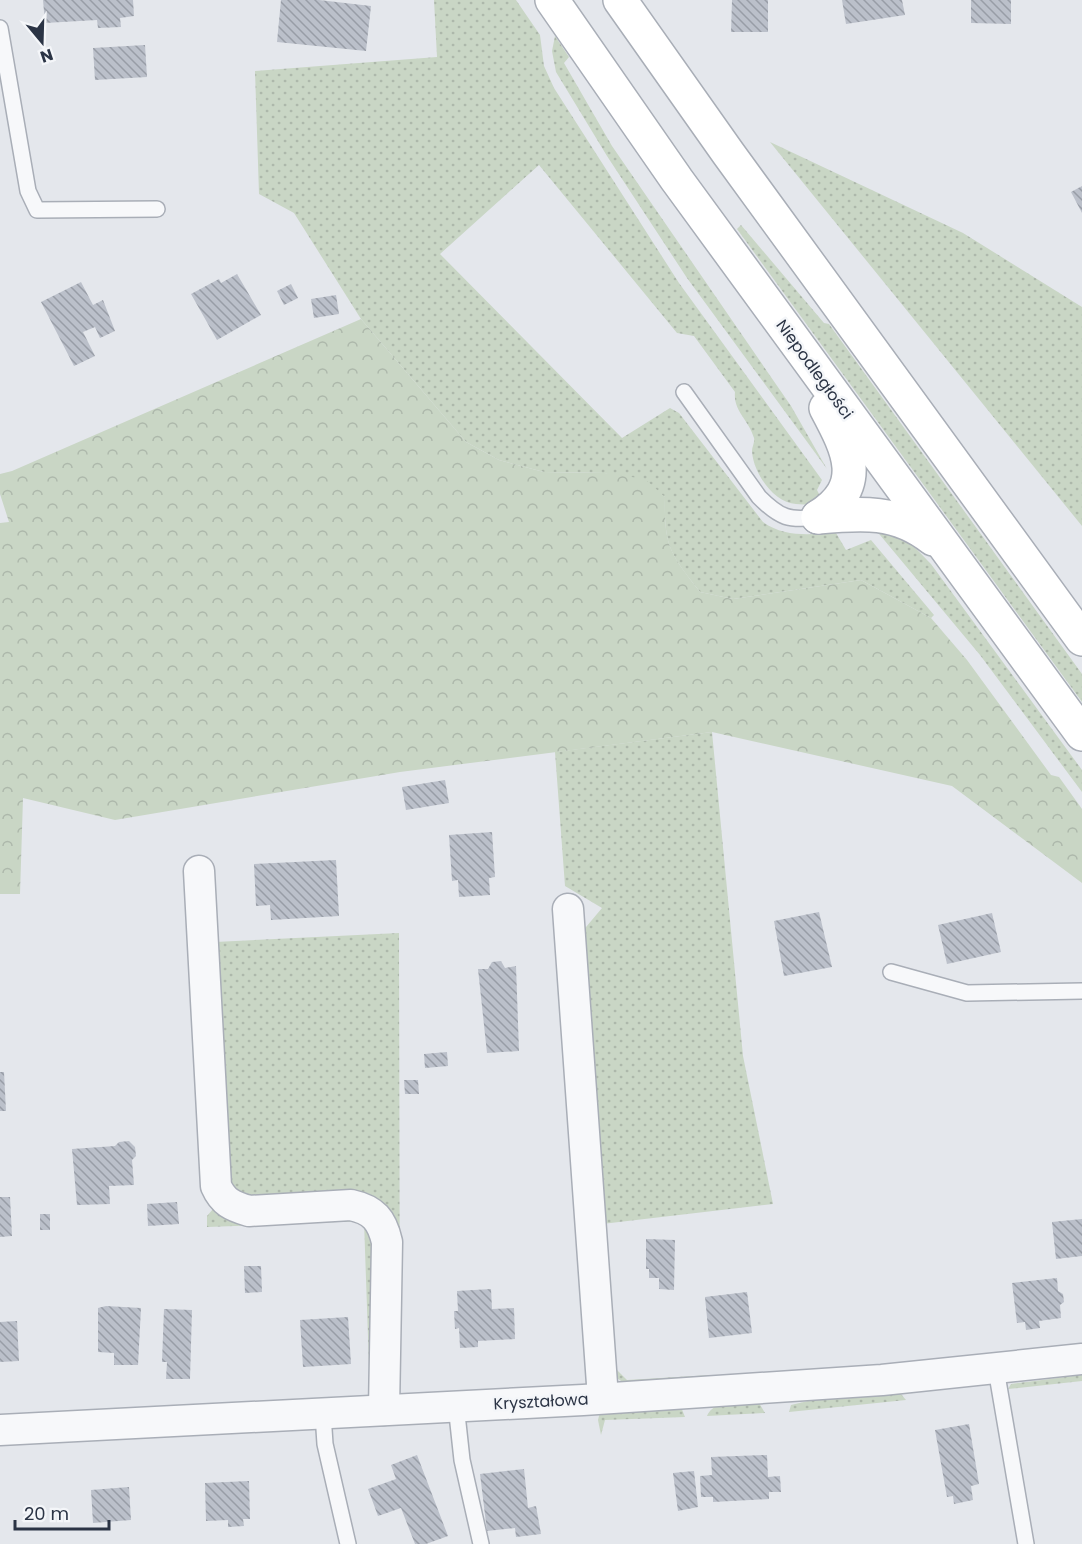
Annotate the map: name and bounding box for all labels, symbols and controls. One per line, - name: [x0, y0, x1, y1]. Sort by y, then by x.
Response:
- north arrow: [12, 12, 72, 72]
- text: N: [37, 43, 56, 69]
- street label: Niepodległości: [771, 315, 859, 424]
- street label: Kryształowa: [493, 1388, 589, 1415]
- scale bar: [15, 1493, 110, 1531]
- text: 20 m: [24, 1501, 69, 1526]

